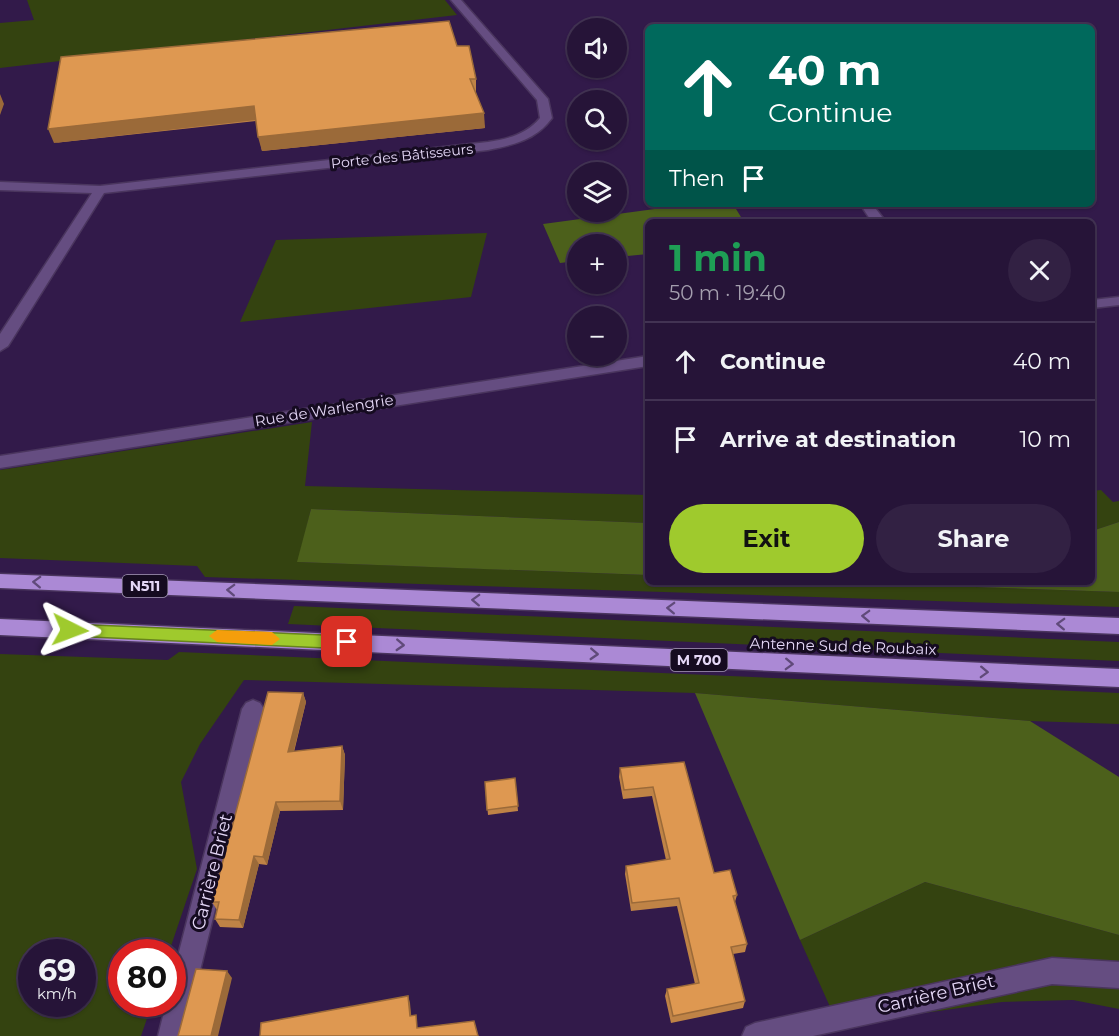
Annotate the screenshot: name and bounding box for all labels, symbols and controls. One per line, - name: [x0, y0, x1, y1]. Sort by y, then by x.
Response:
- map controls: [567, 18, 627, 366]
- button: sound: [567, 18, 627, 78]
- text: 40 m: [768, 44, 881, 96]
- icon: ahead: [669, 48, 747, 126]
- button: search: [567, 90, 627, 150]
- text: Continue: [768, 96, 893, 129]
- street label: Porte des Bâtisseurs: [330, 140, 474, 172]
- button: layers: [567, 162, 627, 222]
- icon: arrive: [737, 162, 770, 195]
- text: Then: [669, 165, 725, 192]
- button: +: [567, 234, 627, 294]
- text: 1 min: [669, 236, 767, 280]
- button: close: [1008, 239, 1071, 302]
- text: 50 m · 19:40: [669, 281, 786, 305]
- button: −: [567, 306, 627, 366]
- icon: ahead: [669, 345, 702, 378]
- text: Continue: [720, 348, 826, 375]
- text: 40 m: [1013, 348, 1071, 375]
- street label: Rue de Warlengrie: [253, 390, 395, 430]
- icon: arrive: [669, 423, 702, 456]
- text: Arrive at destination: [720, 426, 956, 453]
- text: 10 m: [1019, 426, 1071, 453]
- button: Exit: [669, 504, 864, 573]
- button: Share: [876, 504, 1071, 573]
- road number: N511: [122, 575, 168, 597]
- one-way arrow: [32, 576, 41, 588]
- one-way arrow: [227, 583, 236, 596]
- one-way arrow: [472, 593, 481, 606]
- position arrow: [38, 598, 102, 662]
- one-way arrow: [666, 601, 675, 614]
- one-way arrow: [861, 609, 870, 622]
- pin: [321, 616, 372, 667]
- one-way arrow: [1056, 617, 1065, 630]
- icon: arrive: [330, 625, 363, 658]
- street label: Antenne Sud de Roubaix: [749, 633, 937, 659]
- one-way arrow: [395, 638, 404, 651]
- one-way arrow: [590, 648, 599, 661]
- road number: M 700: [670, 649, 728, 671]
- one-way arrow: [785, 657, 794, 670]
- one-way arrow: [979, 666, 988, 678]
- street label: Carrière Briet: [187, 811, 237, 933]
- speed limit sign: 80: [108, 939, 186, 1017]
- text: 69: [38, 952, 76, 989]
- street label: Carrière Briet: [875, 970, 997, 1018]
- text: km/h: [37, 984, 77, 1003]

